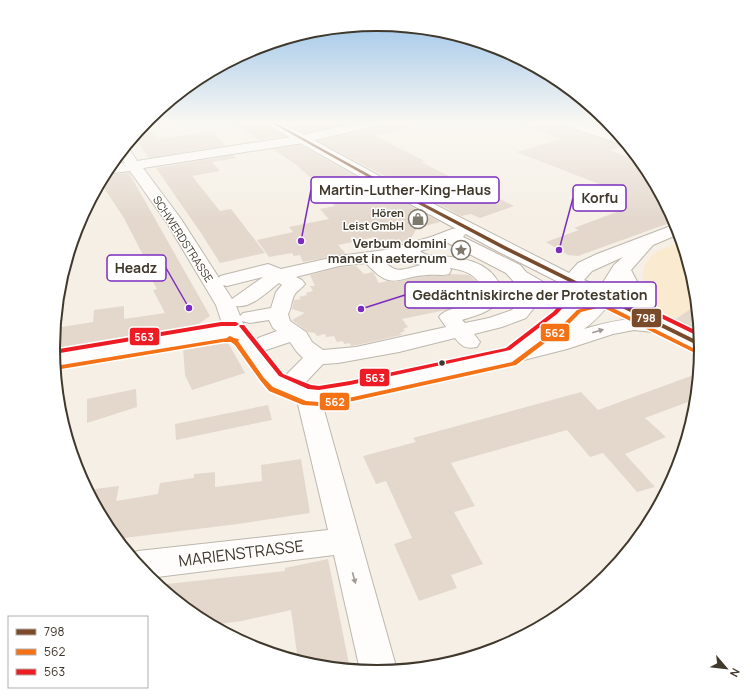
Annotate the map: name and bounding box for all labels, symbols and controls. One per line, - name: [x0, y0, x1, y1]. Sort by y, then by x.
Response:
- callout: Martin-Luther-King-Haus: [311, 177, 499, 203]
- text: Martin-Luther-King-Haus: [319, 180, 491, 199]
- callout: Korfu: [573, 185, 626, 211]
- text: Korfu: [582, 188, 618, 207]
- street label: SCHWERDSTRASSE: [150, 193, 217, 285]
- place label: Hören Leist GmbH: [343, 205, 404, 233]
- shop icon: Hören Leist GmbH: [407, 208, 429, 230]
- place label: Verbum domini manet in aeternum: [328, 234, 447, 267]
- place icon: Verbum domini manet in aeternum: [450, 239, 472, 261]
- callout: Headz: [107, 255, 166, 281]
- text: Headz: [115, 258, 157, 277]
- callout: Gedächtniskirche der Protestation: [405, 282, 656, 308]
- text: Gedächtniskirche der Protestation: [412, 285, 648, 304]
- line badge: 798: [631, 308, 662, 328]
- text: 798: [636, 310, 656, 325]
- line badge: 562: [540, 323, 570, 342]
- text: 562: [545, 325, 565, 340]
- line badge: 563: [129, 327, 160, 346]
- one-way arrow: [593, 328, 605, 334]
- text: 563: [134, 329, 154, 344]
- unlabelled marker: [437, 358, 447, 368]
- line badge: 563: [359, 368, 390, 387]
- text: 563: [365, 370, 385, 385]
- line badge: 562: [319, 392, 350, 411]
- text: 562: [325, 394, 345, 409]
- street label: MARIENSTRASSE: [177, 534, 305, 572]
- one-way arrow: [352, 572, 358, 585]
- legend: [8, 616, 148, 688]
- text: 798: [44, 623, 64, 640]
- text: 562: [44, 643, 65, 660]
- north arrow: [706, 648, 746, 688]
- text: 563: [44, 663, 65, 680]
- text: N: [727, 666, 744, 680]

